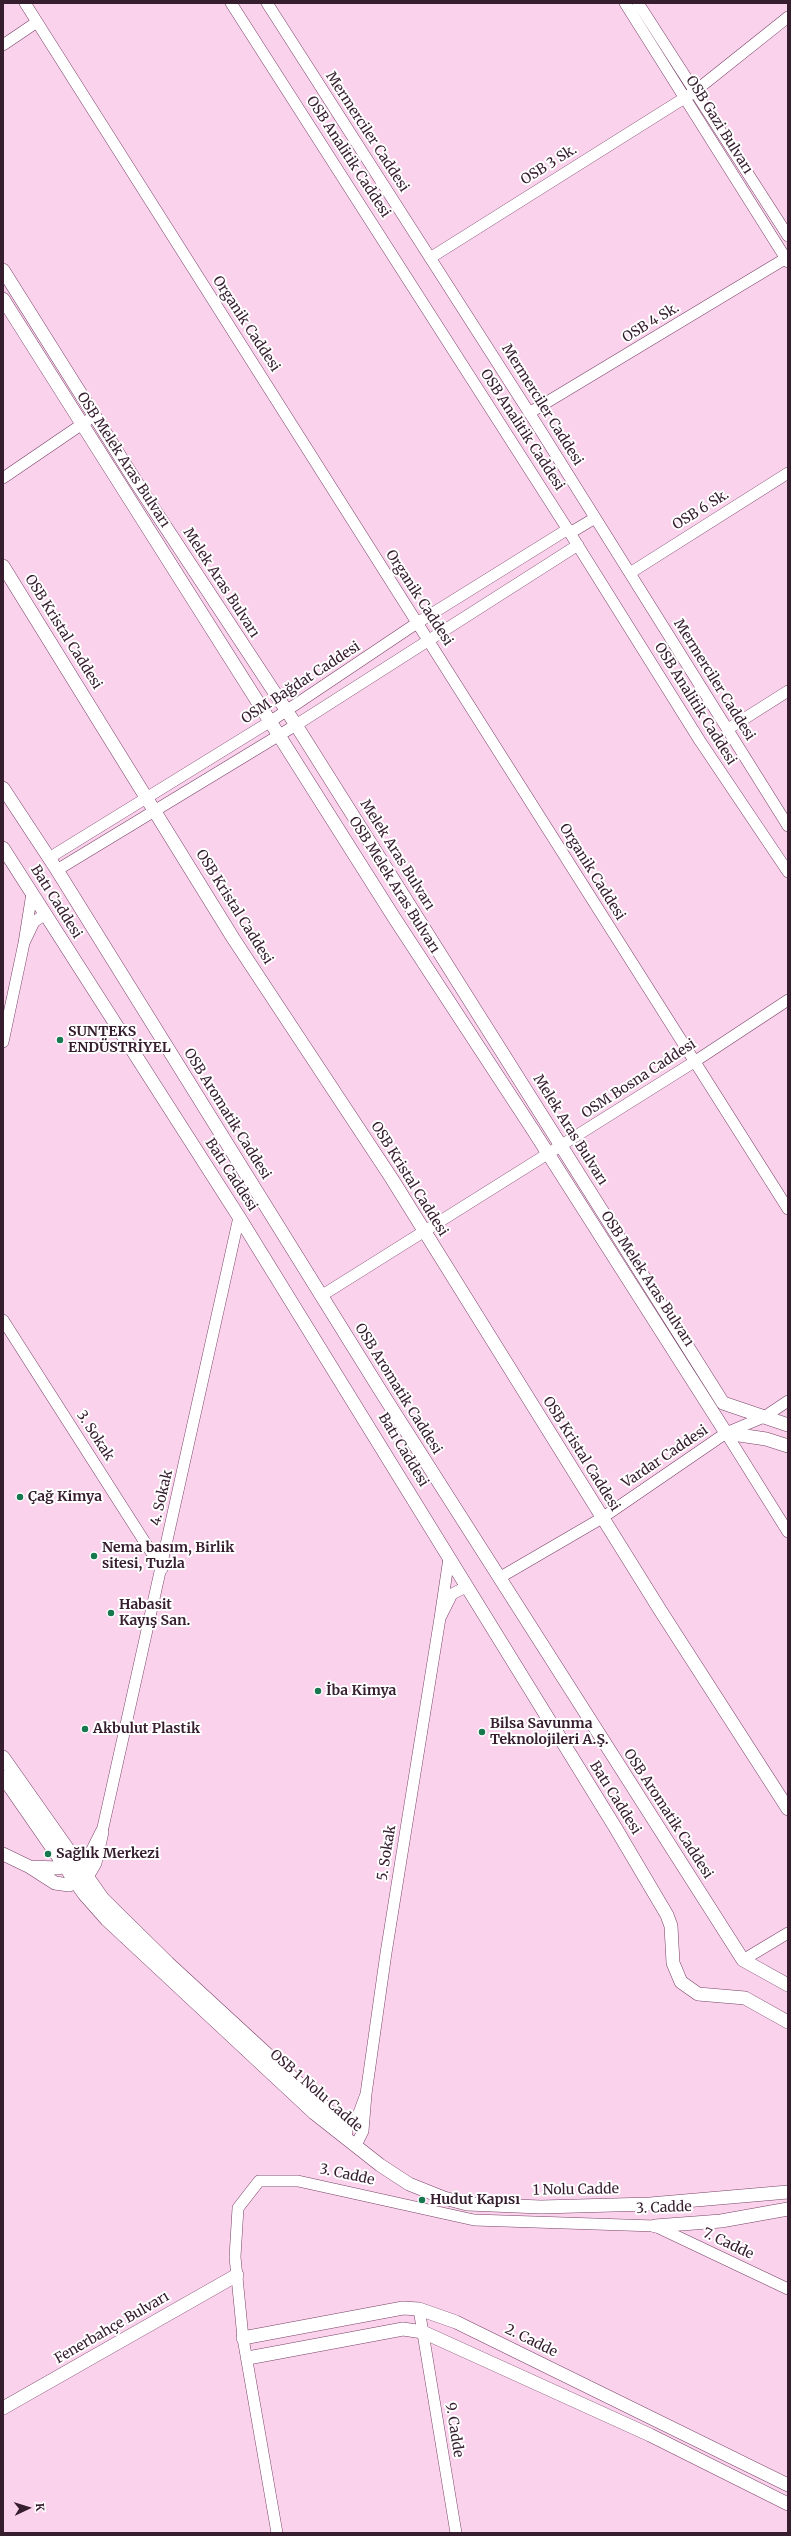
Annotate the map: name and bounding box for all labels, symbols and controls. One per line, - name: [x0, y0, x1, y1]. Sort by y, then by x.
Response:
- street label: Mermerciler Caddesi: [322, 69, 412, 195]
- street label: OSB Gazi Bulvarı: [682, 73, 756, 177]
- street label: OSB Analitik Caddesi: [303, 93, 393, 221]
- street label: OSB 3 Sk.: [518, 141, 580, 189]
- street label: Organik Caddesi: [209, 273, 283, 375]
- street label: OSB 4 Sk.: [620, 299, 682, 347]
- street label: Mermerciler Caddesi: [498, 341, 586, 469]
- street label: OSB Analitik Caddesi: [477, 366, 567, 494]
- street label: OSB Melek Aras Bulvarı: [73, 389, 173, 531]
- street label: OSB 6 Sk.: [670, 486, 732, 534]
- street label: Melek Aras Bulvarı: [179, 525, 263, 641]
- street label: Organik Caddesi: [382, 547, 456, 649]
- street label: OSB Kristal Caddesi: [21, 572, 105, 692]
- street label: Mermerciler Caddesi: [670, 616, 758, 744]
- street label: OSM Bağdat Caddesi: [238, 638, 364, 728]
- street label: OSB Analitik Caddesi: [650, 640, 740, 768]
- street label: Melek Aras Bulvarı: [356, 797, 438, 913]
- street label: OSB Melek Aras Bulvarı: [345, 814, 443, 956]
- street label: Organik Caddesi: [556, 821, 628, 923]
- street label: OSB Kristal Caddesi: [192, 847, 276, 967]
- street label: Batı Caddesi: [27, 862, 85, 942]
- place label: SUNTEKS ENDÜSTRİYEL: [68, 1024, 171, 1056]
- marker: SUNTEKS ENDÜSTRİYEL: [55, 1035, 65, 1045]
- street label: OSM Bosna Caddesi: [579, 1036, 699, 1122]
- street label: OSB Aromatik Caddesi: [180, 1046, 274, 1182]
- street label: Melek Aras Bulvarı: [529, 1072, 611, 1188]
- street label: OSB Kristal Caddesi: [367, 1119, 451, 1239]
- street label: Batı Caddesi: [201, 1136, 261, 1214]
- street label: OSB Melek Aras Bulvarı: [597, 1208, 697, 1350]
- street label: OSB Aromatik Caddesi: [351, 1321, 445, 1457]
- street label: OSB Kristal Caddesi: [539, 1394, 623, 1514]
- street label: 3. Sokak: [73, 1408, 117, 1464]
- street label: Batı Caddesi: [374, 1410, 432, 1490]
- street label: Vardar Caddesi: [619, 1422, 711, 1492]
- street label: 4. Sokak: [147, 1468, 177, 1528]
- place label: Çağ Kimya: [28, 1489, 102, 1505]
- marker: Çağ Kimya: [15, 1492, 25, 1502]
- place label: Nema basım, Birlik sitesi, Tuzla: [102, 1540, 234, 1572]
- marker: Nema basım, Birlik sitesi, Tuzla: [89, 1551, 99, 1561]
- place label: Habasit Kayış San.: [119, 1597, 190, 1630]
- marker: Habasit Kayış San.: [106, 1608, 116, 1618]
- place label: İba Kimya: [326, 1683, 396, 1699]
- marker: İba Kimya: [313, 1686, 323, 1696]
- place label: Bilsa Savunma Teknolojileri A.Ş.: [490, 1716, 609, 1748]
- place label: Akbulut Plastik: [93, 1721, 200, 1737]
- marker: Akbulut Plastik: [80, 1724, 90, 1734]
- marker: Bilsa Savunma Teknolojileri A.Ş.: [477, 1727, 487, 1737]
- street label: OSB Aromatik Caddesi: [620, 1746, 716, 1882]
- street label: Batı Caddesi: [586, 1758, 644, 1838]
- street label: 5. Sokak: [374, 1824, 400, 1882]
- place label: Sağlık Merkezi: [56, 1846, 160, 1862]
- marker: Sağlık Merkezi: [43, 1849, 53, 1859]
- street label: OSB 1 Nolu Cadde: [266, 2046, 366, 2136]
- street label: 3. Cadde: [318, 2161, 376, 2189]
- street label: 1 Nolu Cadde: [533, 2181, 619, 2199]
- place label: Hudut Kapısı: [430, 2192, 520, 2208]
- marker: Hudut Kapısı: [417, 2195, 427, 2205]
- street label: 3. Cadde: [636, 2199, 692, 2217]
- street label: 7. Cadde: [700, 2225, 756, 2263]
- street label: Fenerbahçe Bulvarı: [52, 2288, 172, 2368]
- street label: 2. Cadde: [502, 2321, 560, 2361]
- street label: 9. Cadde: [441, 2401, 467, 2459]
- north arrow: [8, 2488, 48, 2528]
- text: K: [33, 2503, 47, 2512]

